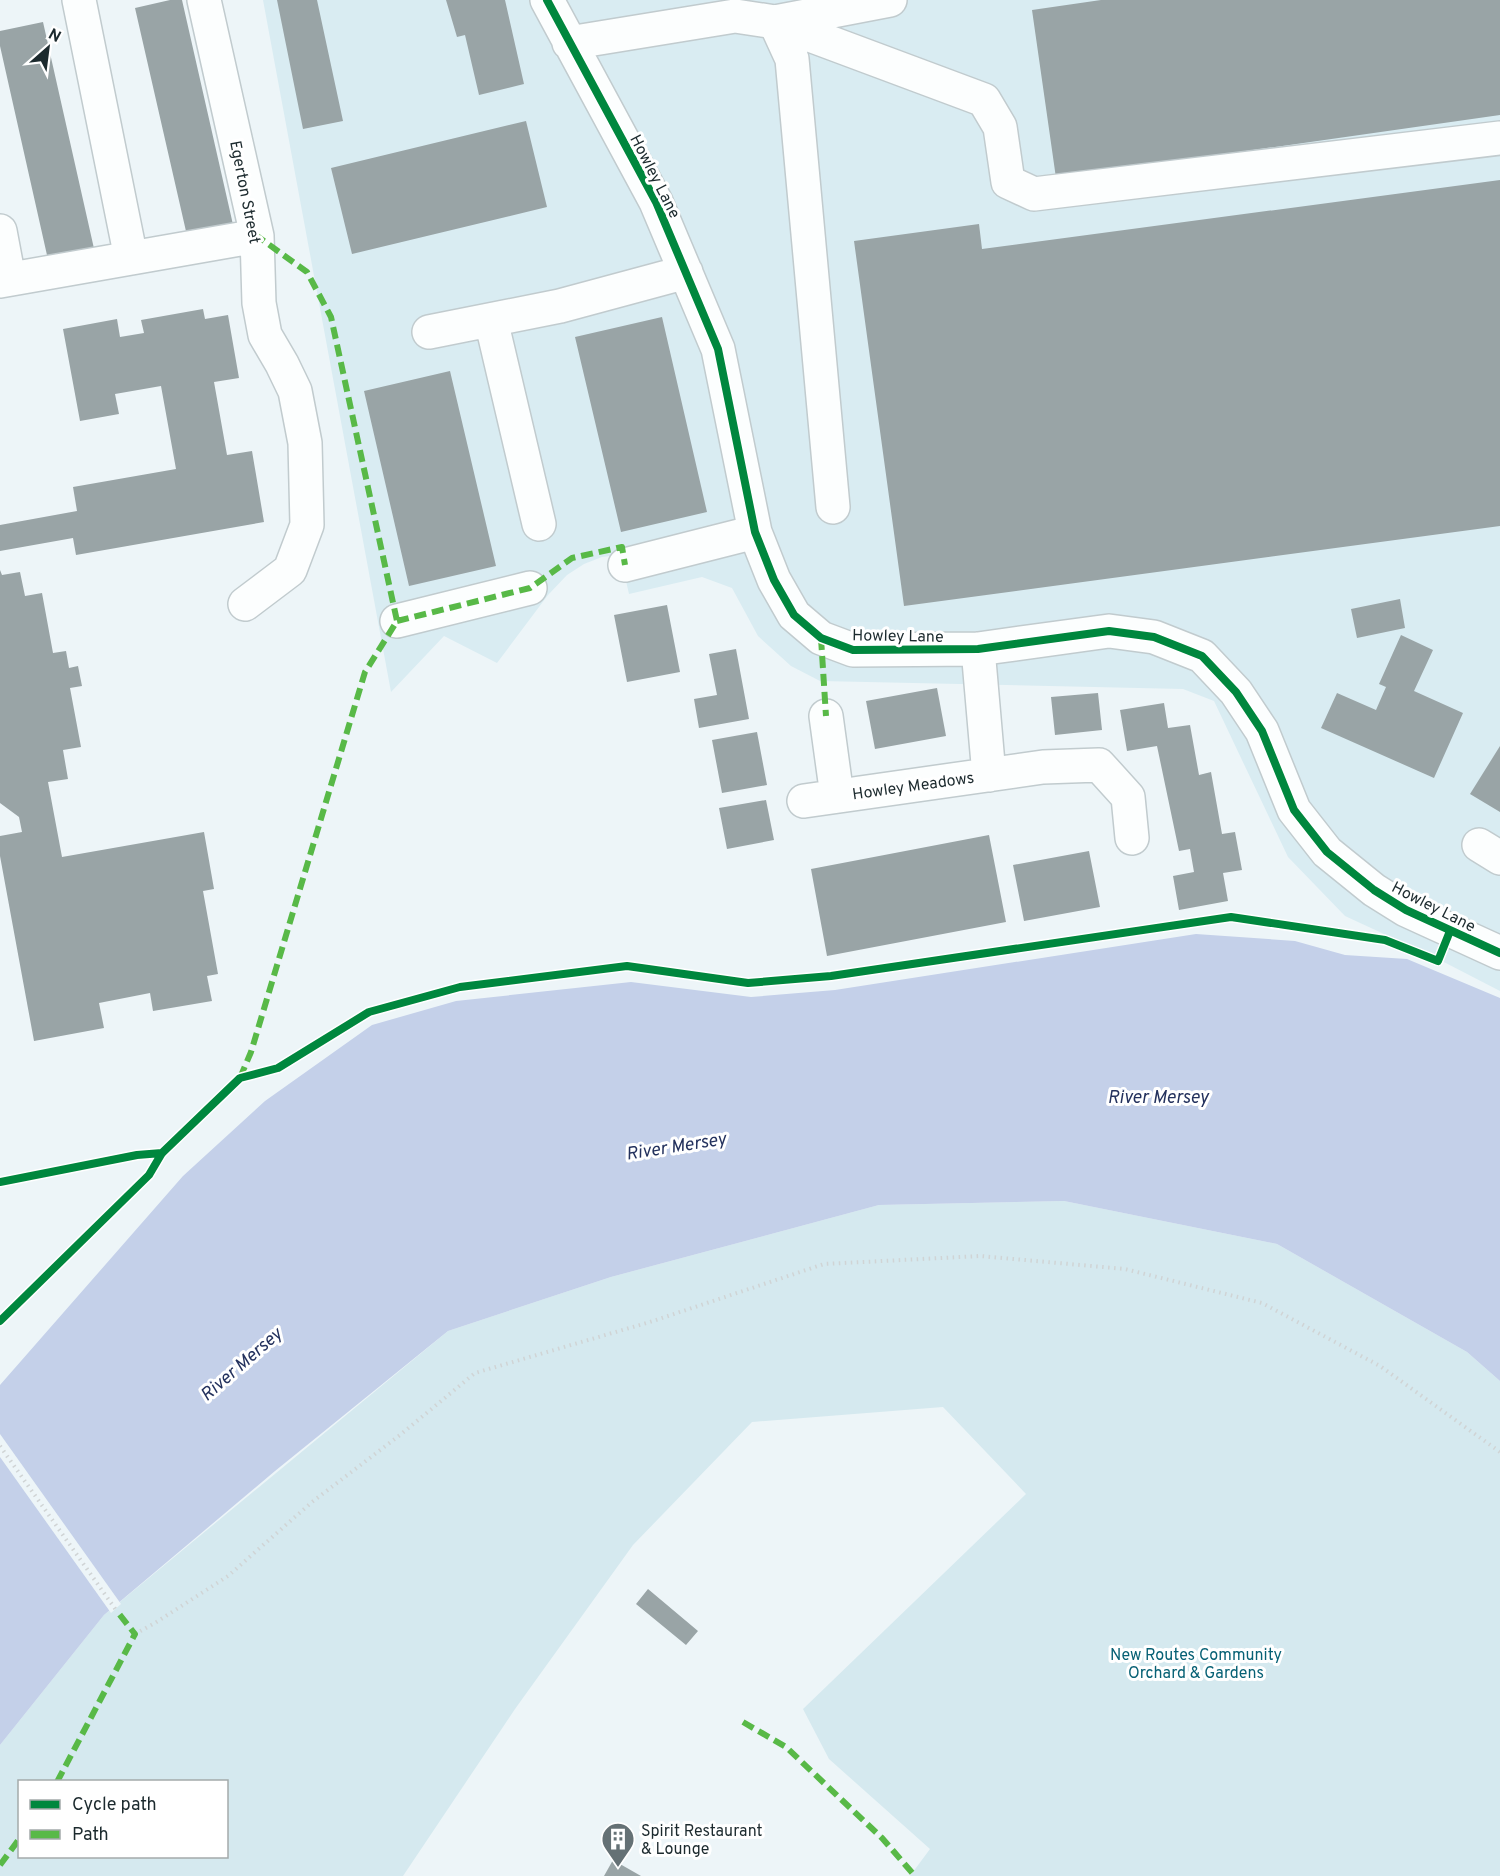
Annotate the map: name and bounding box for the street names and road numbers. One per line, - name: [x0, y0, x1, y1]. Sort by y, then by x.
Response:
- street label: Howley Lane: [625, 132, 684, 222]
- street label: Egerton Street: [224, 139, 264, 246]
- street label: Howley Lane: [852, 626, 944, 648]
- street label: Howley Meadows: [851, 769, 976, 805]
- street label: Howley Lane: [1388, 878, 1478, 937]

